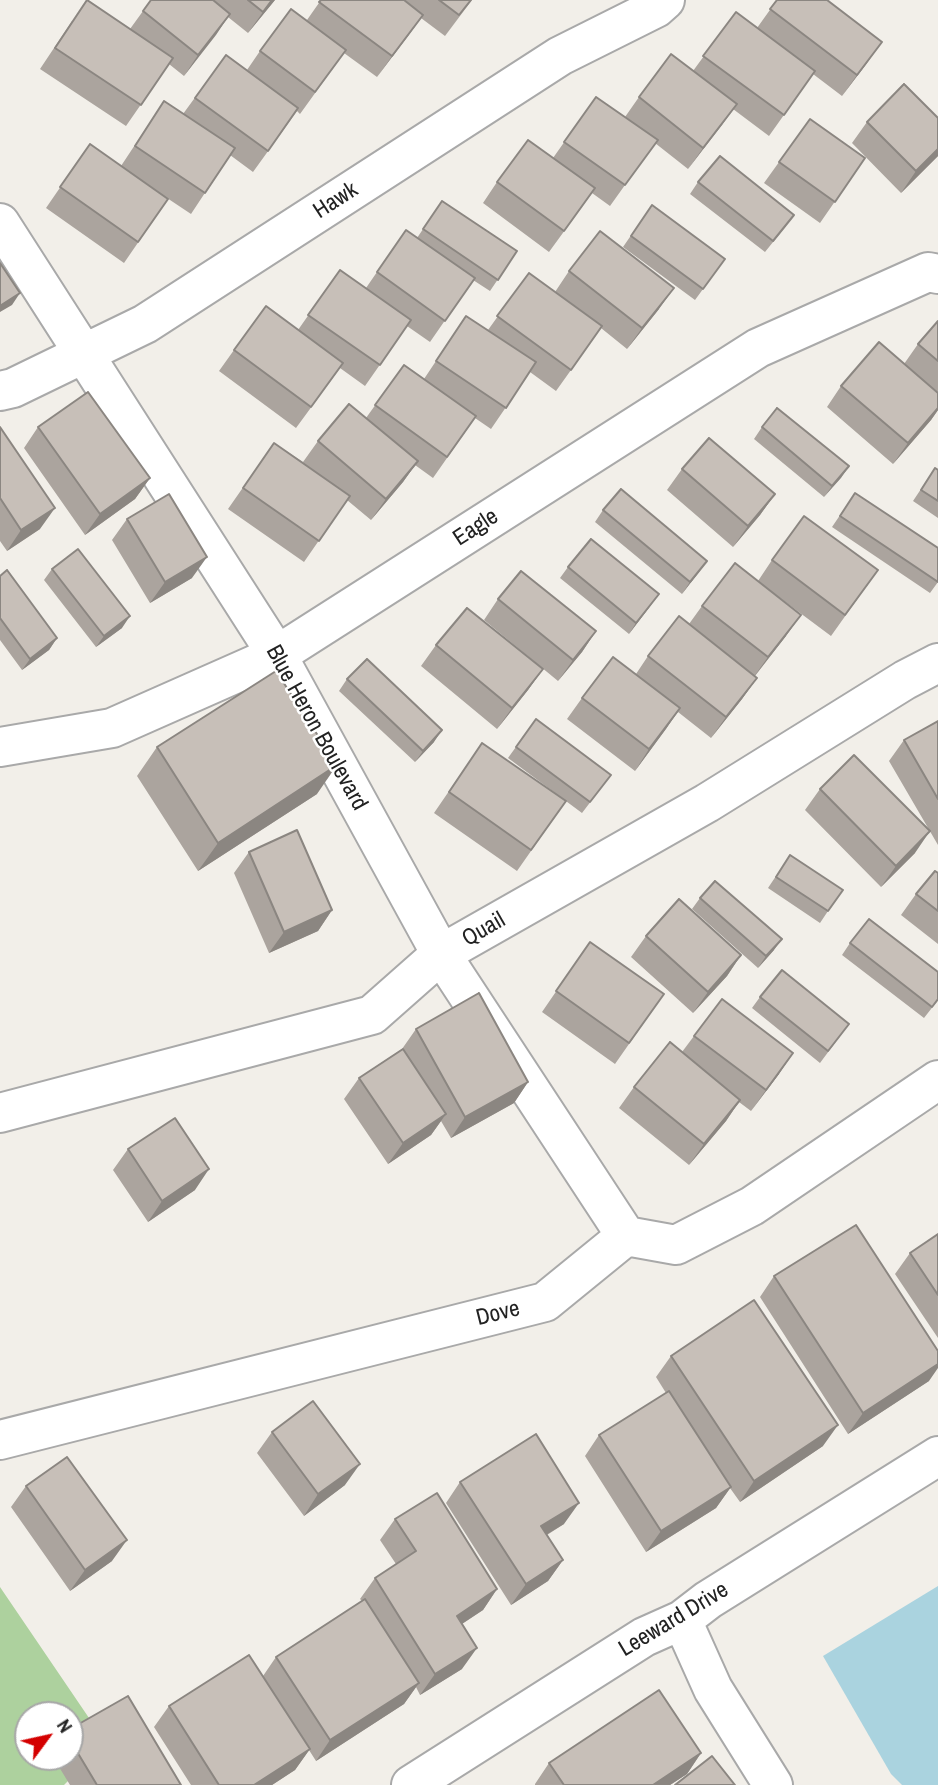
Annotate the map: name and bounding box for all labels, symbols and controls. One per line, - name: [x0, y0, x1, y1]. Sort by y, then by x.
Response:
- street label: Hawk: [309, 177, 363, 225]
- street label: Eagle: [448, 503, 504, 553]
- street label: Blue Heron Boulevard: [259, 641, 373, 815]
- street label: Quail: [458, 907, 510, 953]
- street label: Dove: [473, 1295, 523, 1333]
- street label: Leeward Drive: [614, 1577, 734, 1663]
- north arrow: [14, 1701, 84, 1771]
- text: N: [51, 1714, 79, 1737]

